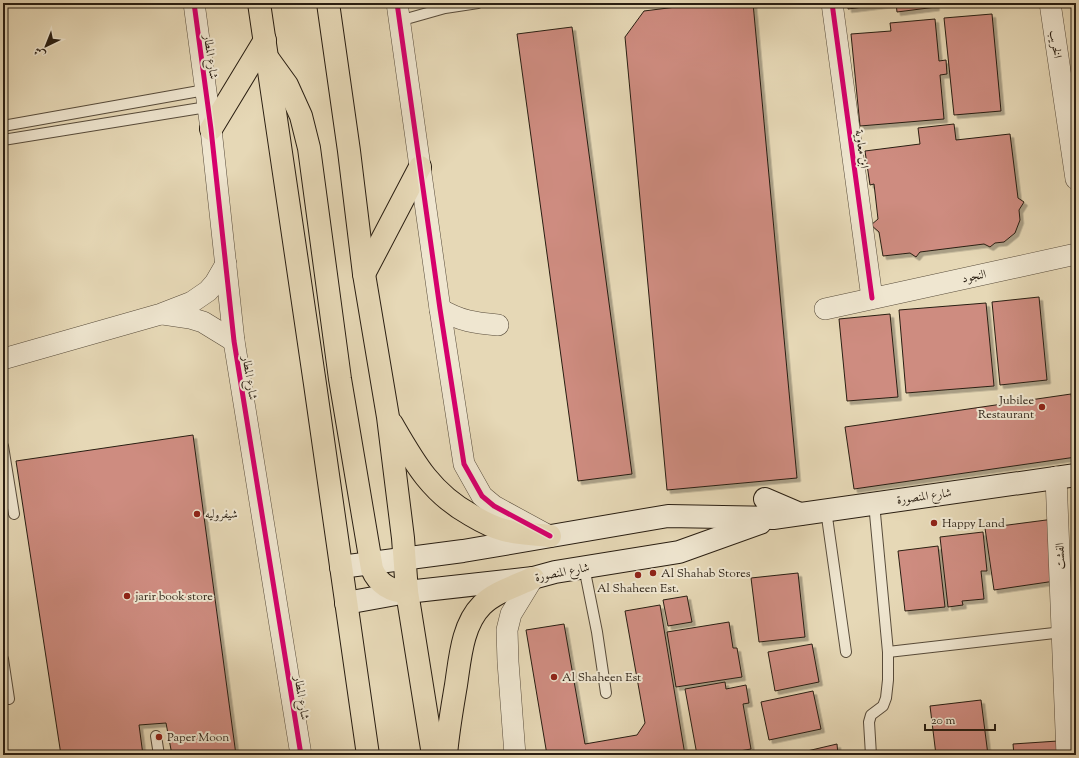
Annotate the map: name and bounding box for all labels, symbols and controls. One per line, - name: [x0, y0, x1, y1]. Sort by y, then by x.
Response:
- north arrow: [26, 26, 66, 66]
- street label: الخريب: [1044, 29, 1066, 60]
- street label: شارع المطار: [197, 33, 222, 81]
- text: ش: [30, 43, 49, 62]
- street label: ابن معاوية: [849, 129, 873, 170]
- street label: النجود: [960, 266, 988, 288]
- street label: شارع المطار: [236, 354, 261, 402]
- place label: Jubilee Restaurant: [978, 392, 1034, 424]
- marker: Jubilee Restaurant: [1037, 402, 1047, 412]
- street label: شارع المنصورة: [896, 484, 953, 511]
- place label: شيفروليه: [205, 506, 238, 524]
- marker: شيفروليه: [192, 509, 202, 519]
- place label: Happy Land: [942, 515, 1005, 533]
- marker: Happy Land: [929, 518, 939, 528]
- street label: الفشت: [1052, 542, 1070, 570]
- street label: شارع المنصورة: [533, 559, 591, 588]
- place label: Al Shahab Stores: [661, 565, 751, 583]
- marker: Al Shahab Stores: [648, 568, 658, 578]
- marker: Al Shaheen Est.: [633, 570, 643, 580]
- place label: Al Shaheen Est.: [597, 580, 679, 598]
- place label: jarir book store: [135, 588, 213, 606]
- marker: jarir book store: [122, 591, 132, 601]
- place label: Al Shaheen Est: [562, 669, 641, 687]
- marker: Al Shaheen Est: [549, 672, 559, 682]
- street label: شارع المطار: [288, 674, 313, 722]
- scale bar: [925, 706, 995, 732]
- text: 20 m: [931, 712, 956, 730]
- place label: Paper Moon: [167, 729, 229, 747]
- marker: Paper Moon: [154, 732, 164, 742]

